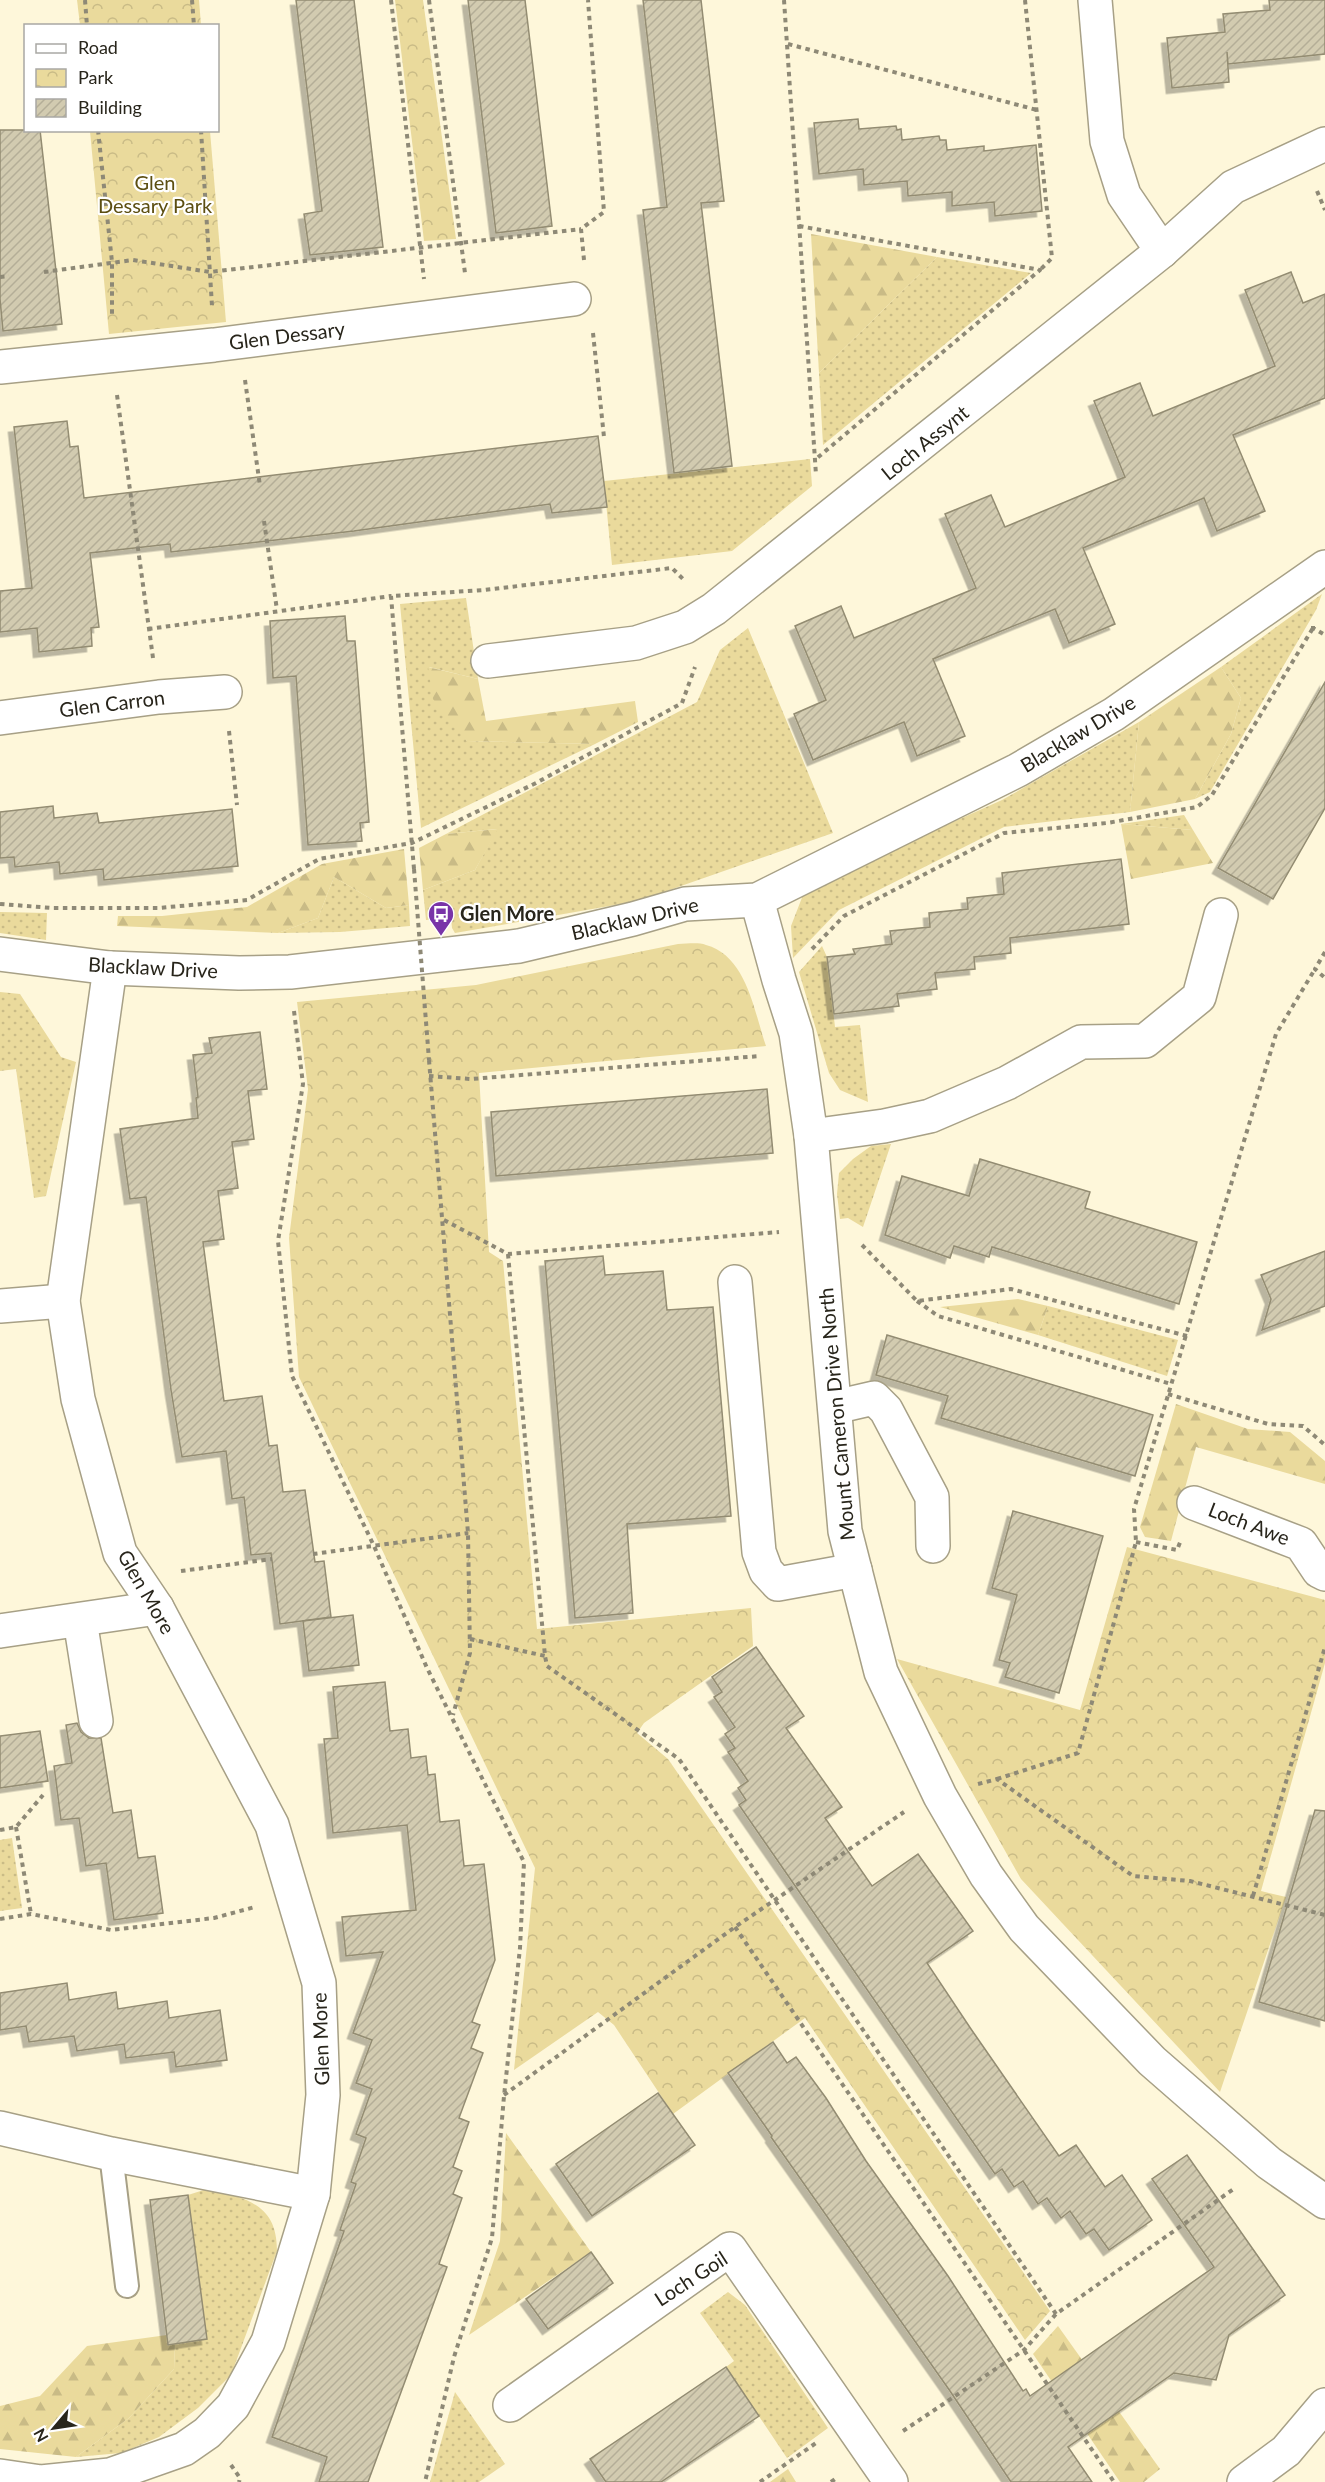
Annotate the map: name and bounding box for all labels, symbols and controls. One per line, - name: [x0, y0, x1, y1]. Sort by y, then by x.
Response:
- legend: [24, 24, 219, 132]
- text: Road: [78, 36, 118, 58]
- text: Park: [78, 66, 114, 88]
- text: Building: [78, 96, 142, 118]
- park label: Glen Dessary Park: [98, 170, 213, 217]
- street label: Glen Dessary: [228, 316, 347, 354]
- street label: Loch Assynt: [876, 400, 973, 485]
- street label: Glen Carron: [58, 685, 166, 721]
- street label: Blacklaw Drive: [1016, 689, 1139, 777]
- street label: Blacklaw Drive: [569, 892, 701, 944]
- bus stop icon: Glen More: [426, 899, 456, 937]
- place label: Glen More: [460, 901, 555, 925]
- street label: Blacklaw Drive: [88, 952, 218, 982]
- street label: Mount Cameron Drive North: [813, 1287, 859, 1541]
- street label: Loch Awe: [1205, 1497, 1293, 1550]
- street label: Glen More: [113, 1545, 181, 1638]
- street label: Glen More: [306, 1992, 334, 2086]
- street label: Loch Goil: [650, 2246, 731, 2311]
- north arrow: [24, 2398, 84, 2458]
- text: N: [29, 2426, 52, 2446]

